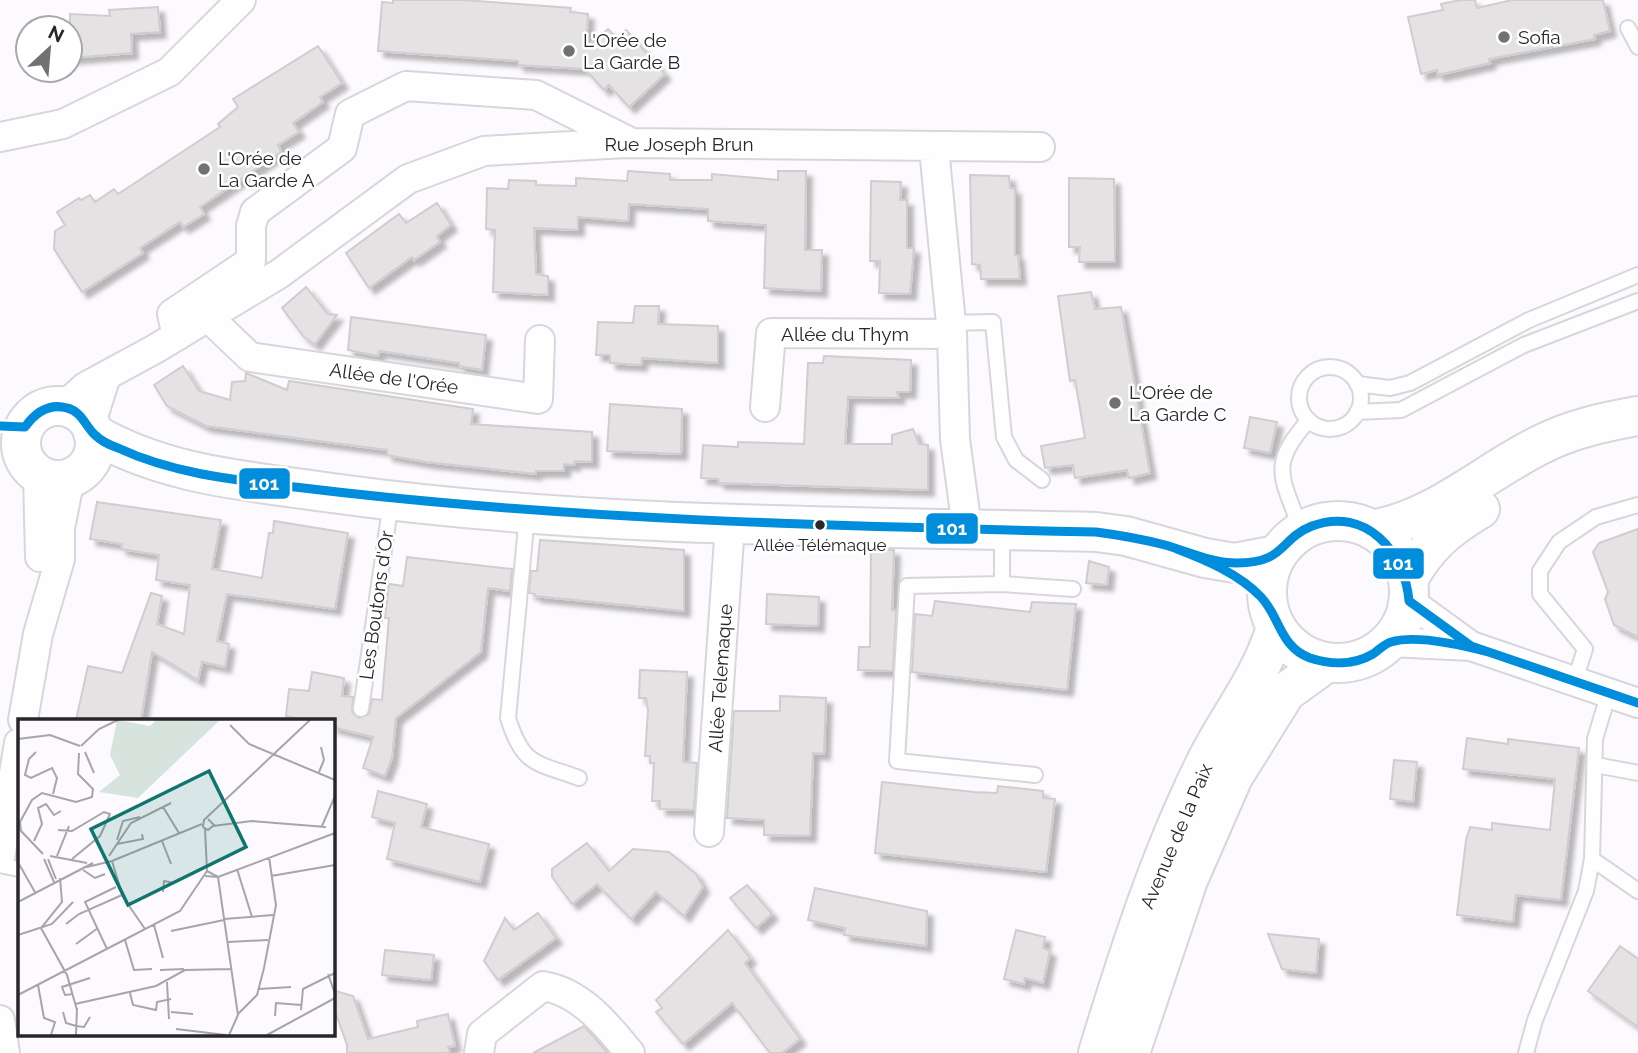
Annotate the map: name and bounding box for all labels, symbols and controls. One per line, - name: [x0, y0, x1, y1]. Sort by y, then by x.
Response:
- north arrow: [14, 14, 84, 84]
- text: N: [45, 21, 68, 47]
- place label: Sofia: [1518, 26, 1561, 48]
- place label: L'Orée de La Garde B: [583, 29, 680, 73]
- marker: Sofia: [1496, 29, 1512, 45]
- marker: L'Orée de La Garde B: [561, 43, 577, 59]
- street label: Rue Joseph Brun: [605, 133, 753, 155]
- place label: L'Orée de La Garde A: [218, 147, 315, 191]
- marker: L'Orée de La Garde A: [196, 161, 212, 177]
- street label: Allée du Thym: [781, 323, 909, 345]
- street label: Allée de l'Orée: [328, 358, 460, 398]
- place label: L'Orée de La Garde C: [1129, 381, 1227, 425]
- marker: L'Orée de La Garde C: [1107, 395, 1123, 411]
- line badge: 101: [238, 467, 291, 500]
- text: 101: [249, 472, 279, 494]
- line badge: 101: [925, 512, 979, 545]
- text: 101: [937, 517, 967, 539]
- marker: Allée Télémaque: [813, 518, 827, 532]
- street label: Les Boutons d'Or: [355, 529, 397, 681]
- place label: Allée Télémaque: [753, 535, 887, 555]
- line badge: 101: [1372, 547, 1425, 580]
- text: 101: [1383, 552, 1413, 574]
- street label: Allée Telemaque: [704, 603, 736, 753]
- inset map: [18, 719, 334, 1036]
- street label: Avenue de la Paix: [1135, 760, 1217, 912]

